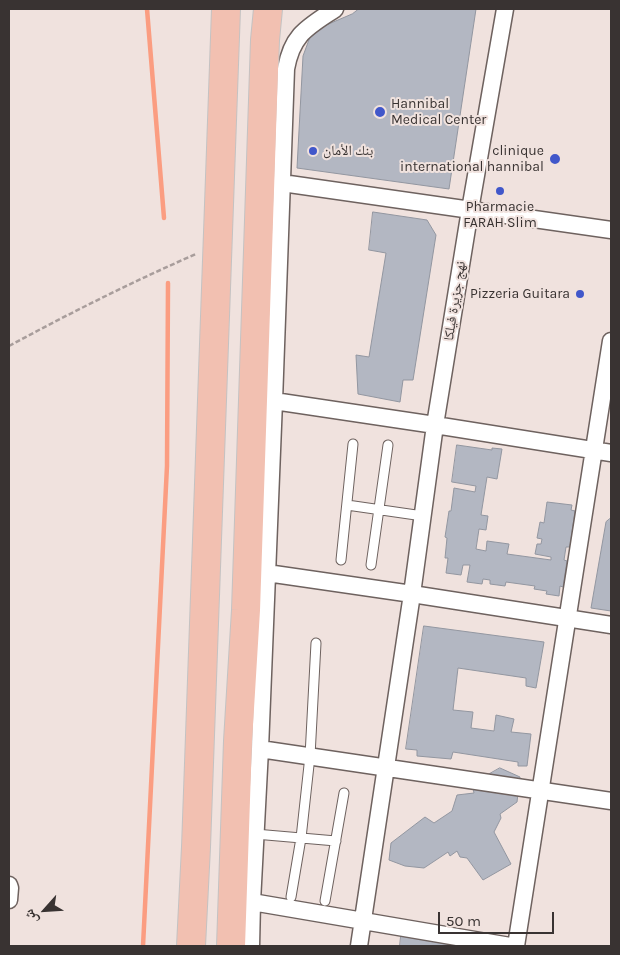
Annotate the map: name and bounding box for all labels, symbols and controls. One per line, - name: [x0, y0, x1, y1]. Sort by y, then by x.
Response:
- place label: Hannibal Medical Center: [391, 96, 486, 128]
- marker: Hannibal Medical Center: [373, 105, 387, 119]
- place label: بنك الأمان: [323, 143, 373, 159]
- place label: clinique international hannibal: [400, 143, 544, 176]
- marker: بنك الأمان: [307, 145, 319, 157]
- marker: clinique international hannibal: [548, 152, 562, 166]
- marker: Pharmacie FARAH Slim: [494, 185, 506, 197]
- place label: Pharmacie FARAH Slim: [463, 199, 537, 232]
- street label: نهج جزيرة فيلكا: [440, 260, 470, 342]
- place label: Pizzeria Guitara: [470, 286, 570, 302]
- marker: Pizzeria Guitara: [574, 288, 586, 300]
- north arrow: [20, 885, 70, 935]
- scale bar: [440, 902, 556, 934]
- text: ش: [20, 906, 42, 927]
- text: 50 m: [446, 912, 481, 930]

